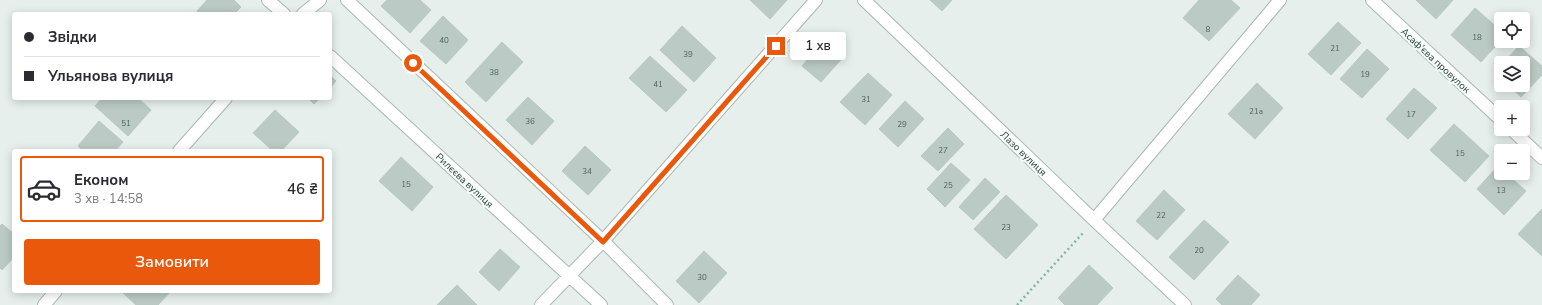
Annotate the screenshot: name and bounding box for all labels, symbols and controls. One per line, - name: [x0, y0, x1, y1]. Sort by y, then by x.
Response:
- map controls: [1494, 12, 1530, 180]
- button: locate: [1494, 12, 1530, 48]
- house number: 8: [1206, 24, 1211, 35]
- street label: Асаф’єва провулок: [1398, 25, 1474, 97]
- text: Звідки: [48, 27, 97, 47]
- callout: 1 хв: [790, 32, 846, 60]
- house number: 18: [1472, 32, 1482, 43]
- house number: 40: [439, 35, 449, 46]
- route end: [767, 37, 785, 55]
- text: 1 хв: [805, 37, 831, 55]
- house number: 21: [1330, 43, 1340, 54]
- house number: 39: [683, 49, 693, 60]
- route start: [404, 54, 422, 72]
- button: layers: [1494, 56, 1530, 92]
- text: Ульянова вулиця: [48, 66, 173, 86]
- house number: 38: [489, 67, 499, 78]
- house number: 19: [1360, 69, 1370, 80]
- house number: 41: [653, 79, 663, 90]
- house number: 31: [861, 94, 871, 105]
- button: +: [1494, 100, 1530, 136]
- house number: 21а: [1249, 106, 1263, 117]
- house number: 17: [1406, 109, 1416, 120]
- house number: 36: [525, 116, 535, 127]
- house number: 51: [121, 118, 131, 129]
- house number: 29: [897, 119, 907, 130]
- street label: Лазо вулиця: [997, 128, 1050, 179]
- button: −: [1494, 144, 1530, 180]
- house number: 27: [938, 145, 948, 156]
- house number: 15: [1455, 148, 1465, 159]
- street label: Рилєєва вулиця: [432, 150, 496, 211]
- house number: 34: [582, 166, 592, 177]
- text: Економ: [74, 170, 128, 190]
- icon: car: [26, 171, 62, 207]
- text: 46 ₴: [287, 179, 318, 199]
- house number: 15: [401, 179, 411, 190]
- house number: 25: [943, 180, 953, 191]
- house number: 13: [1496, 185, 1506, 196]
- text: 3 хв · 14:58: [74, 190, 143, 208]
- house number: 22: [1156, 210, 1166, 221]
- house number: 23: [1001, 222, 1011, 233]
- button: Замовити: [24, 239, 320, 285]
- house number: 20: [1194, 245, 1204, 256]
- house number: 30: [697, 272, 707, 283]

